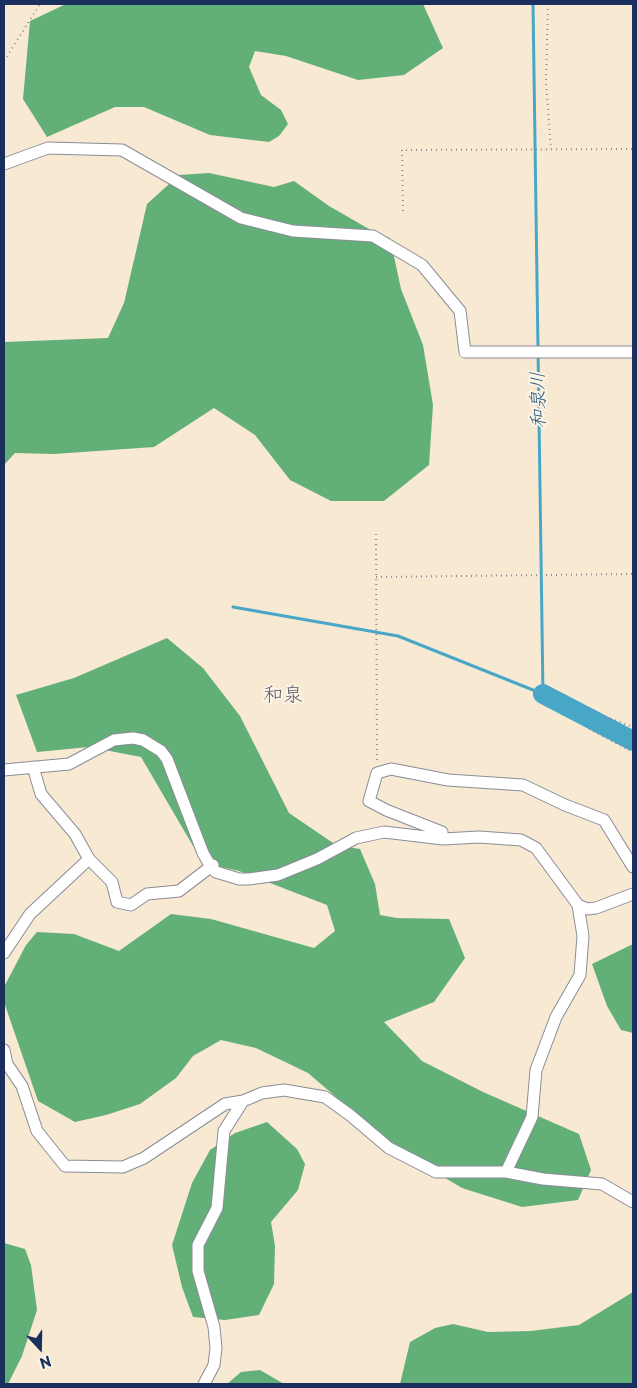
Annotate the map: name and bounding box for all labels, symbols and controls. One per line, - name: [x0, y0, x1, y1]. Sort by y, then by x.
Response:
- water label: 和泉川: [527, 371, 551, 429]
- district label: 和泉: [263, 683, 303, 707]
- north arrow: [15, 1323, 65, 1373]
- text: N: [37, 1351, 54, 1374]

